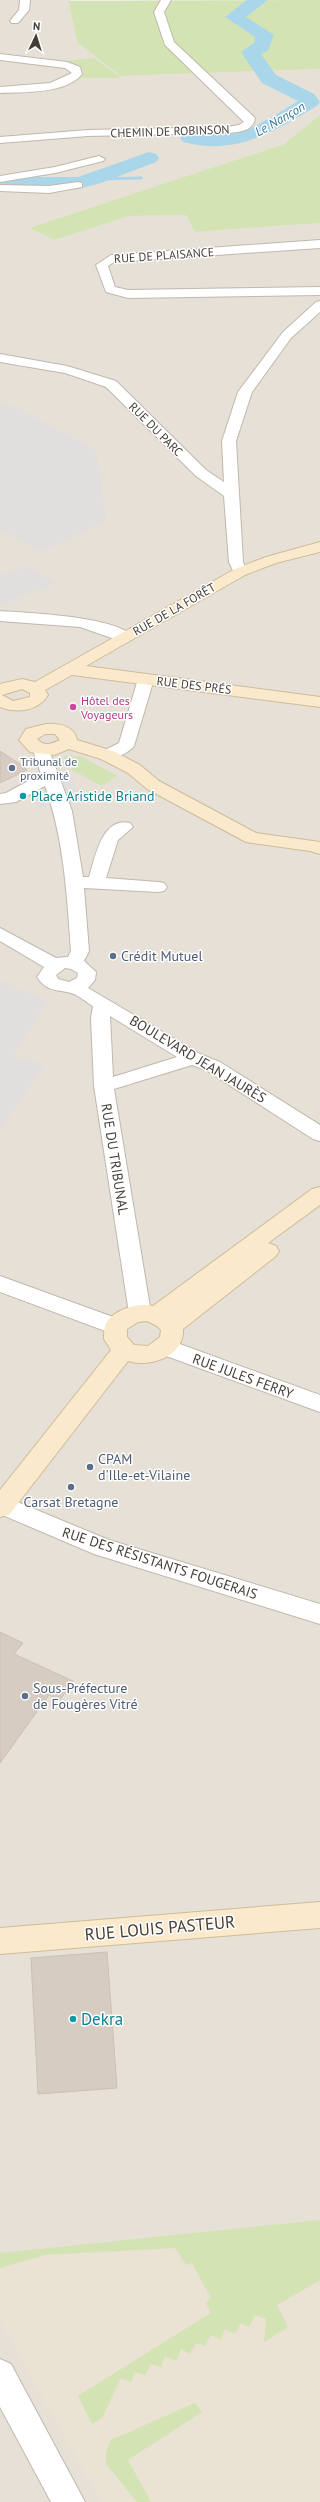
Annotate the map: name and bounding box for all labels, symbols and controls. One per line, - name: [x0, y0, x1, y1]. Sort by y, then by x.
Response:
- north arrow: [16, 16, 56, 56]
- text: N: [33, 19, 41, 33]
- water label: Le Nançon: [252, 98, 308, 140]
- street label: CHEMIN DE ROBINSON: [110, 121, 230, 141]
- street label: RUE DE PLAISANCE: [113, 244, 215, 266]
- street label: RUE DU PARC: [126, 399, 186, 459]
- street label: RUE DE LA FORÊT: [130, 579, 218, 639]
- street label: RUE DES PRÉS: [156, 673, 232, 697]
- place label: Hôtel des Voyageurs: [80, 693, 133, 722]
- marker: Hôtel des Voyageurs: [68, 702, 78, 712]
- place label: Tribunal de proximité: [20, 754, 77, 783]
- marker: Tribunal de proximité: [7, 763, 17, 773]
- place label: Place Aristide Briand: [31, 787, 155, 805]
- marker: Place Aristide Briand: [18, 791, 28, 801]
- place label: Crédit Mutuel: [121, 947, 203, 965]
- marker: Crédit Mutuel: [108, 951, 118, 961]
- street label: BOULEVARD JEAN JAURÈS: [127, 1011, 269, 1107]
- street label: RUE DU TRIBUNAL: [97, 1102, 133, 1216]
- street label: RUE JULES FERRY: [190, 1349, 296, 1403]
- place label: CPAM d'Ille-et-Vilaine: [98, 1450, 190, 1484]
- marker: CPAM d'Ille-et-Vilaine: [85, 1462, 95, 1472]
- marker: Carsat Bretagne: [66, 1482, 76, 1492]
- place label: Carsat Bretagne: [24, 1493, 118, 1511]
- street label: RUE DES RÉSISTANTS FOUGERAIS: [60, 1523, 260, 1603]
- place label: Sous-Préfecture de Fougères Vitré: [33, 1679, 138, 1713]
- marker: Sous-Préfecture de Fougères Vitré: [20, 1691, 30, 1701]
- street label: RUE LOUIS PASTEUR: [84, 1910, 236, 1946]
- place label: Dekra: [81, 2008, 123, 2030]
- marker: Dekra: [68, 2014, 78, 2024]

